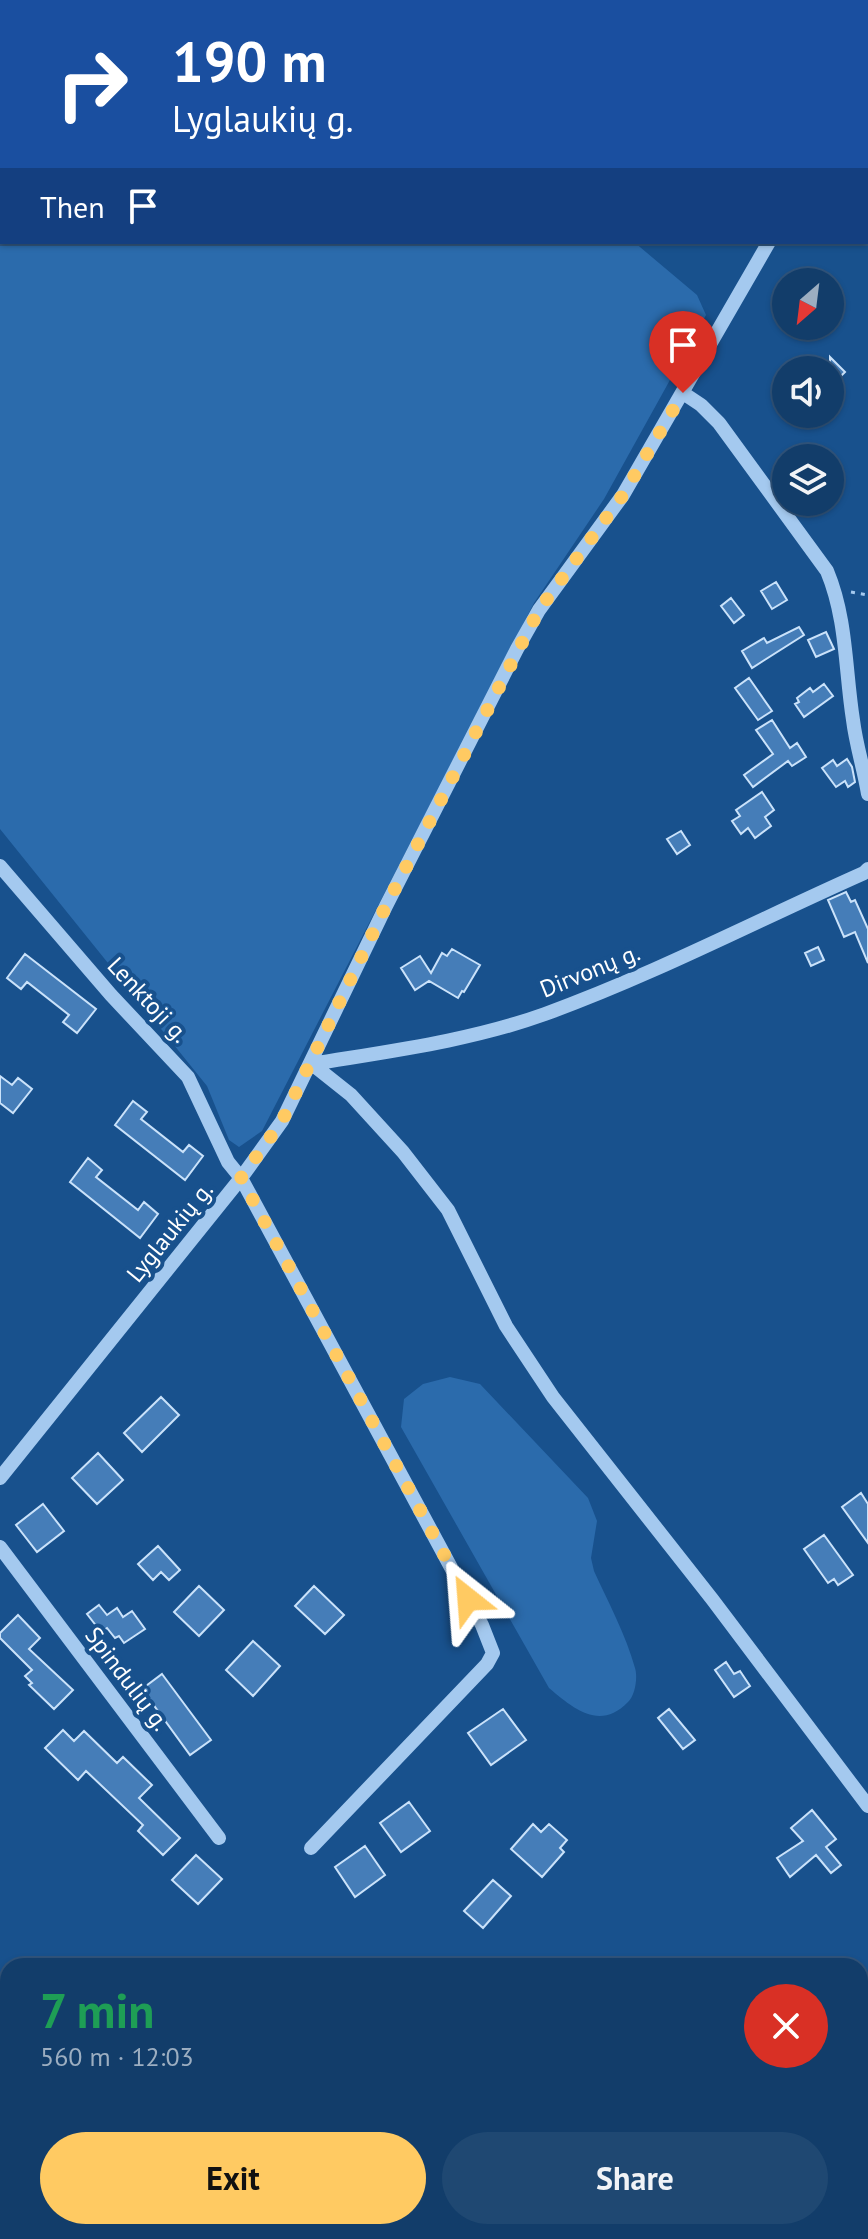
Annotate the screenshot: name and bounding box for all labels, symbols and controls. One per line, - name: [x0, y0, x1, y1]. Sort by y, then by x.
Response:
- text: 190 m: [172, 25, 327, 97]
- icon: right: [40, 32, 144, 136]
- text: Lyglaukių g.: [172, 95, 354, 142]
- icon: arrive: [121, 184, 165, 228]
- text: Then: [40, 187, 105, 226]
- north arrow: [772, 268, 844, 340]
- map controls: [772, 268, 844, 516]
- pin: [649, 311, 717, 393]
- icon: arrive: [661, 323, 705, 367]
- button: sound: [772, 356, 844, 428]
- button: layers: [772, 444, 844, 516]
- street label: Dirvonų g.: [535, 937, 644, 1005]
- street label: Lenktoji g.: [101, 950, 196, 1049]
- street label: Lyglaukių g.: [119, 1175, 220, 1288]
- position arrow: [426, 1557, 510, 1641]
- street label: Spindulių g.: [78, 1621, 176, 1737]
- text: 7 min: [40, 1979, 154, 2041]
- button: close: [744, 1984, 828, 2068]
- text: 560 m · 12:03: [40, 2040, 194, 2073]
- button: Exit: [40, 2132, 426, 2224]
- button: Share: [442, 2132, 828, 2224]

